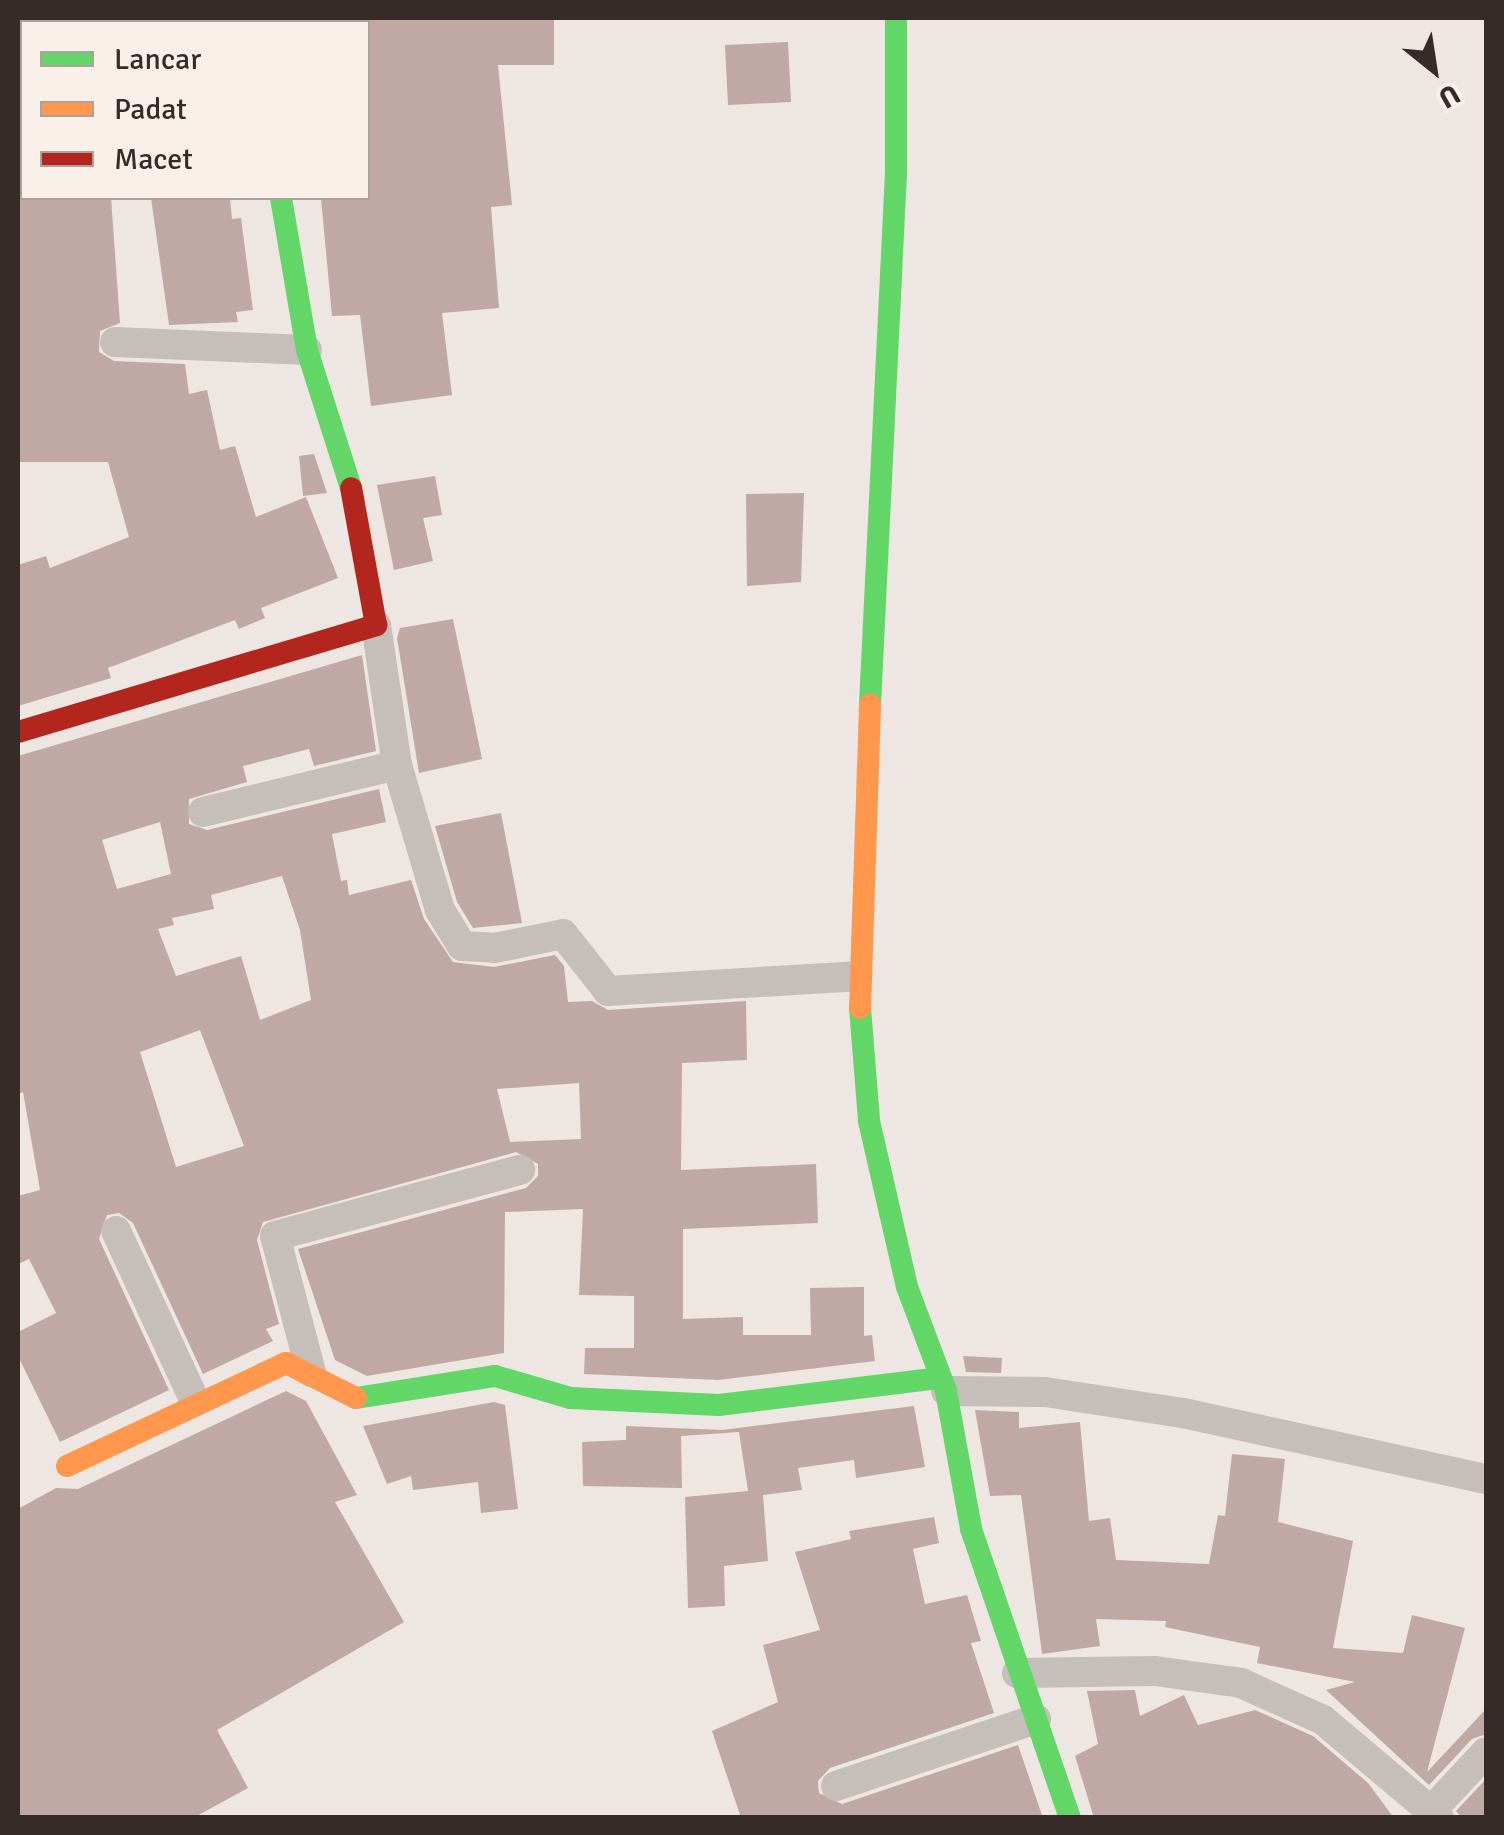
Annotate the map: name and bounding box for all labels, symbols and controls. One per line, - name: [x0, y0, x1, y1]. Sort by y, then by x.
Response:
- legend: [20, 20, 370, 200]
- north arrow: [1384, 20, 1484, 120]
- text: Lancar: [114, 41, 201, 78]
- text: U: [1432, 77, 1466, 115]
- text: Padat: [114, 91, 187, 128]
- text: Macet: [114, 141, 193, 178]

